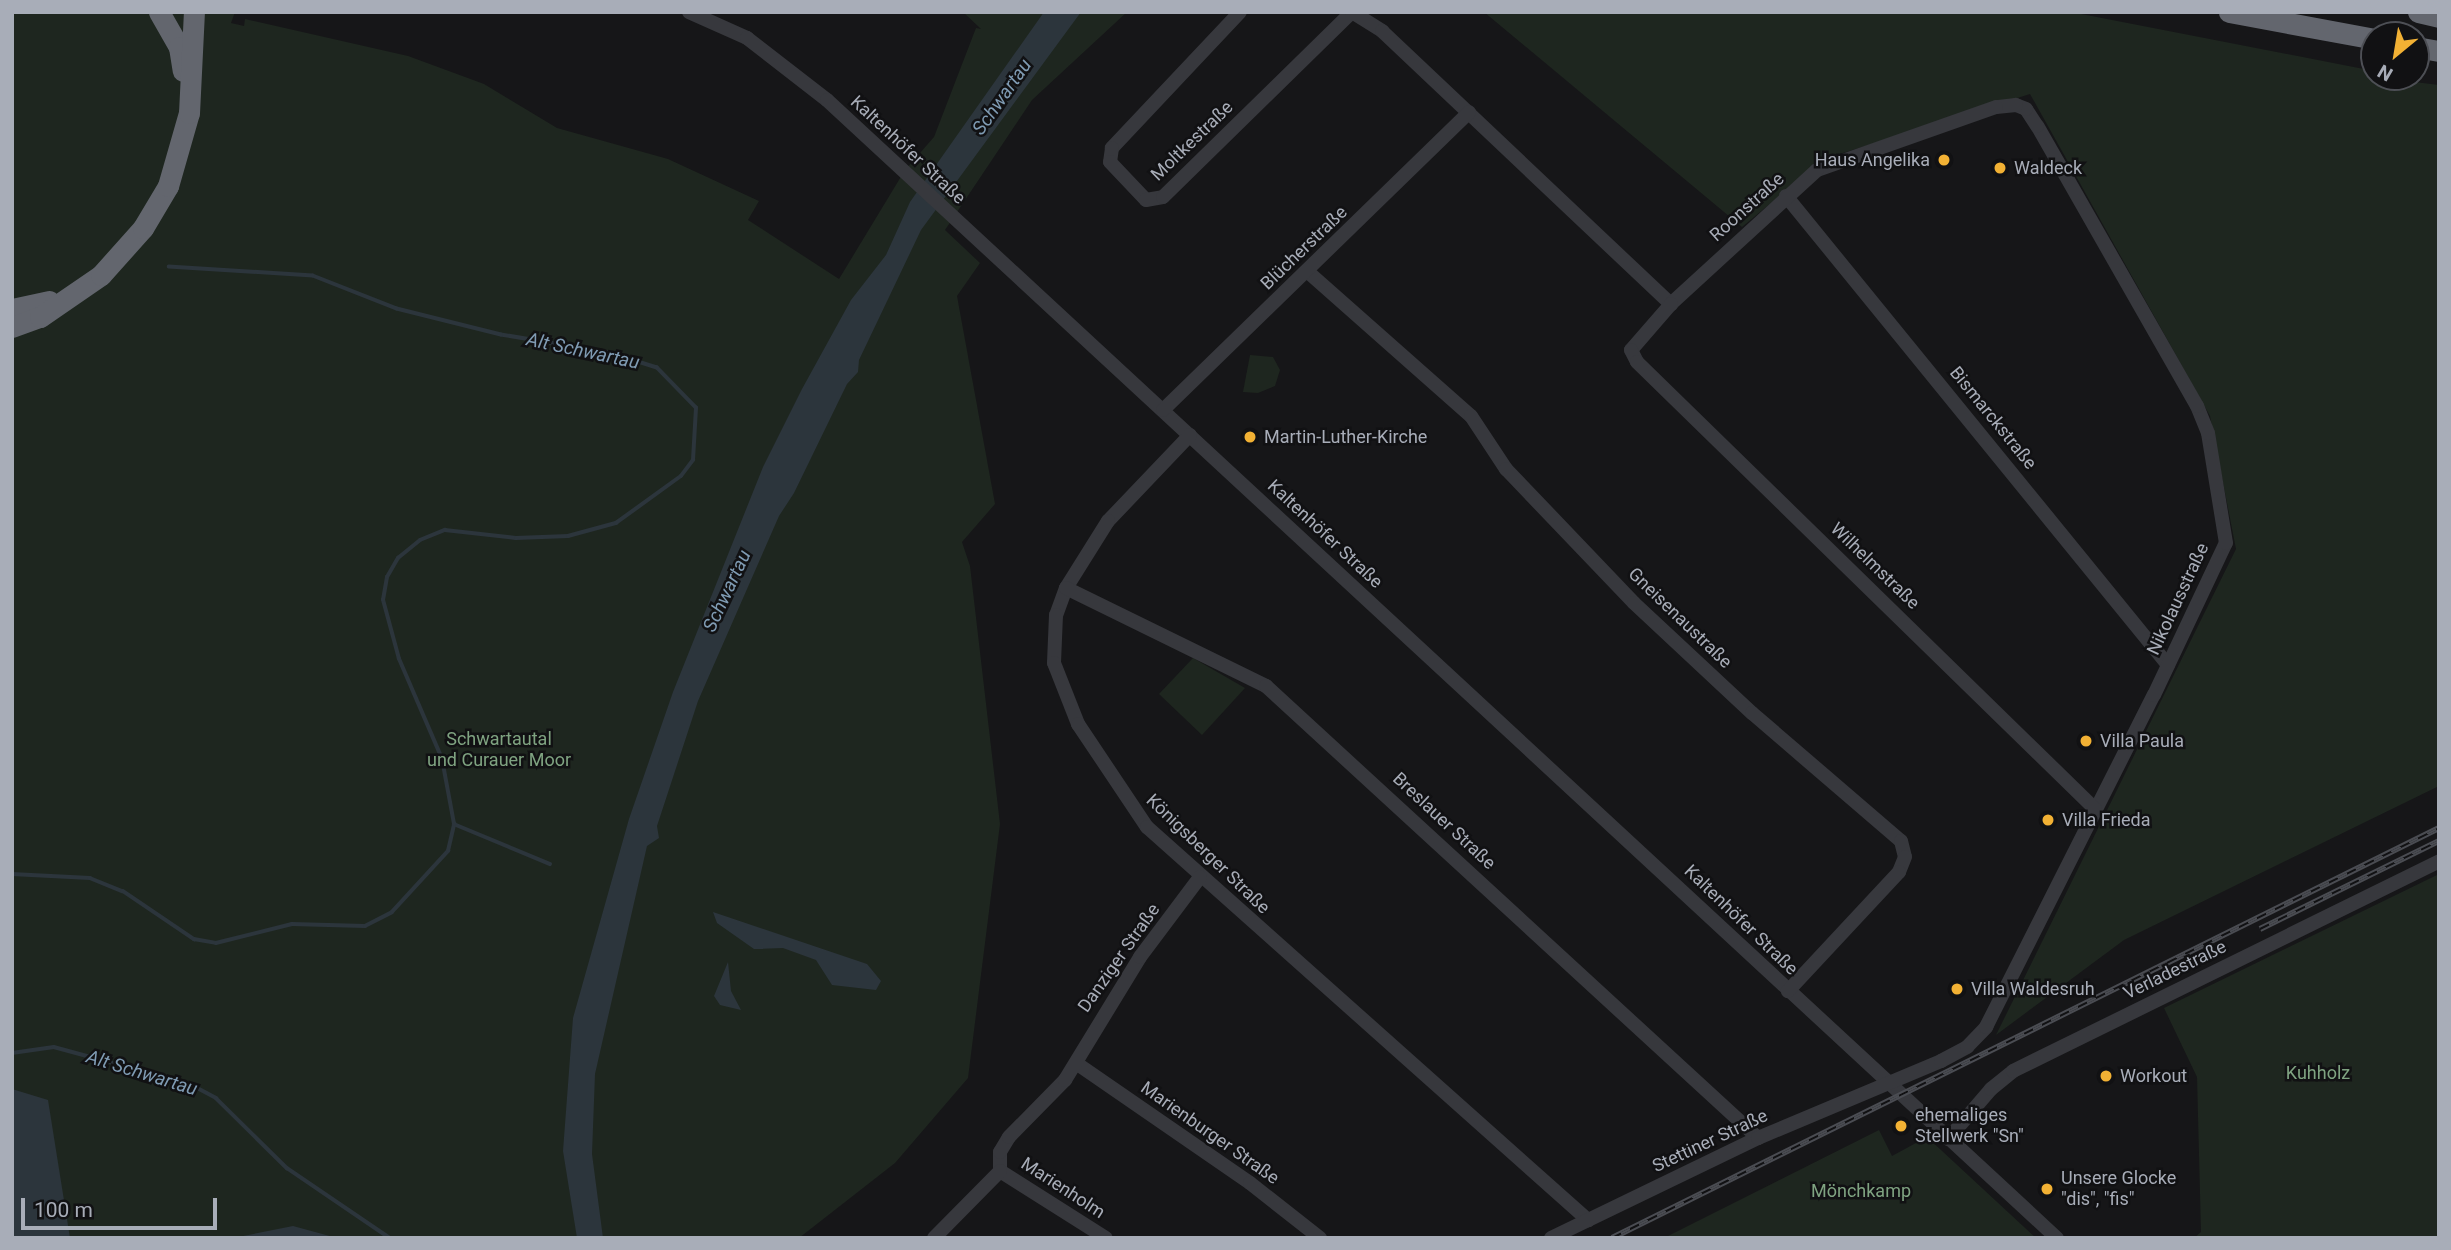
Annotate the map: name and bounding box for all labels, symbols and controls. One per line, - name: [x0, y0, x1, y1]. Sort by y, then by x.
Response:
- north arrow: [2360, 21, 2430, 91]
- water label: Schwartau: [968, 55, 1036, 139]
- text: N: [2374, 60, 2397, 86]
- street label: Kaltenhöfer Straße: [846, 91, 970, 209]
- street label: Moltkestraße: [1146, 97, 1238, 185]
- place label: Haus Angelika: [1815, 149, 1930, 171]
- marker: Haus Angelika: [1936, 152, 1952, 168]
- place label: Waldeck: [2014, 157, 2082, 179]
- marker: Waldeck: [1992, 160, 2008, 176]
- street label: Roonstraße: [1705, 168, 1789, 246]
- street label: Blücherstraße: [1256, 202, 1352, 294]
- water label: Alt Schwartau: [525, 328, 641, 374]
- street label: Bismarckstraße: [1945, 362, 2041, 474]
- place label: Martin-Luther-Kirche: [1264, 426, 1427, 448]
- marker: Martin-Luther-Kirche: [1242, 429, 1258, 445]
- street label: Kaltenhöfer Straße: [1263, 475, 1387, 593]
- street label: Wilhelmstraße: [1826, 518, 1924, 614]
- street label: Nikolausstraße: [2143, 540, 2213, 658]
- water label: Schwartau: [698, 547, 756, 635]
- street label: Gneisenaustraße: [1624, 563, 1736, 673]
- park label: Schwartautal und Curauer Moor: [427, 729, 571, 772]
- place label: Villa Paula: [2100, 730, 2184, 752]
- marker: Villa Paula: [2078, 733, 2094, 749]
- street label: Breslauer Straße: [1388, 768, 1500, 874]
- street label: Königsberger Straße: [1142, 790, 1274, 918]
- place label: Villa Frieda: [2062, 809, 2151, 831]
- marker: Villa Frieda: [2040, 812, 2056, 828]
- street label: Kaltenhöfer Straße: [1680, 860, 1802, 980]
- street label: Danziger Straße: [1074, 900, 1164, 1016]
- street label: Verladestraße: [2120, 936, 2230, 1004]
- place label: Villa Waldesruh: [1971, 978, 2095, 1000]
- marker: Villa Waldesruh: [1949, 981, 1965, 997]
- water label: Alt Schwartau: [84, 1045, 200, 1101]
- park label: Kuhholz: [2286, 1062, 2350, 1084]
- place label: Workout: [2120, 1065, 2187, 1087]
- marker: Workout: [2098, 1068, 2114, 1084]
- street label: Marienburger Straße: [1137, 1077, 1283, 1189]
- street label: Stettiner Straße: [1649, 1105, 1771, 1177]
- place label: ehemaliges Stellwerk "Sn": [1915, 1105, 2024, 1148]
- marker: ehemaliges Stellwerk "Sn": [1893, 1118, 1909, 1134]
- street label: Marienholm: [1017, 1153, 1109, 1223]
- place label: Unsere Glocke "dis", "fis": [2061, 1168, 2176, 1210]
- park label: Mönchkamp: [1811, 1180, 1911, 1202]
- marker: Unsere Glocke "dis", "fis": [2039, 1181, 2055, 1197]
- scale bar: [24, 1184, 220, 1228]
- text: 100 m: [34, 1198, 93, 1222]

